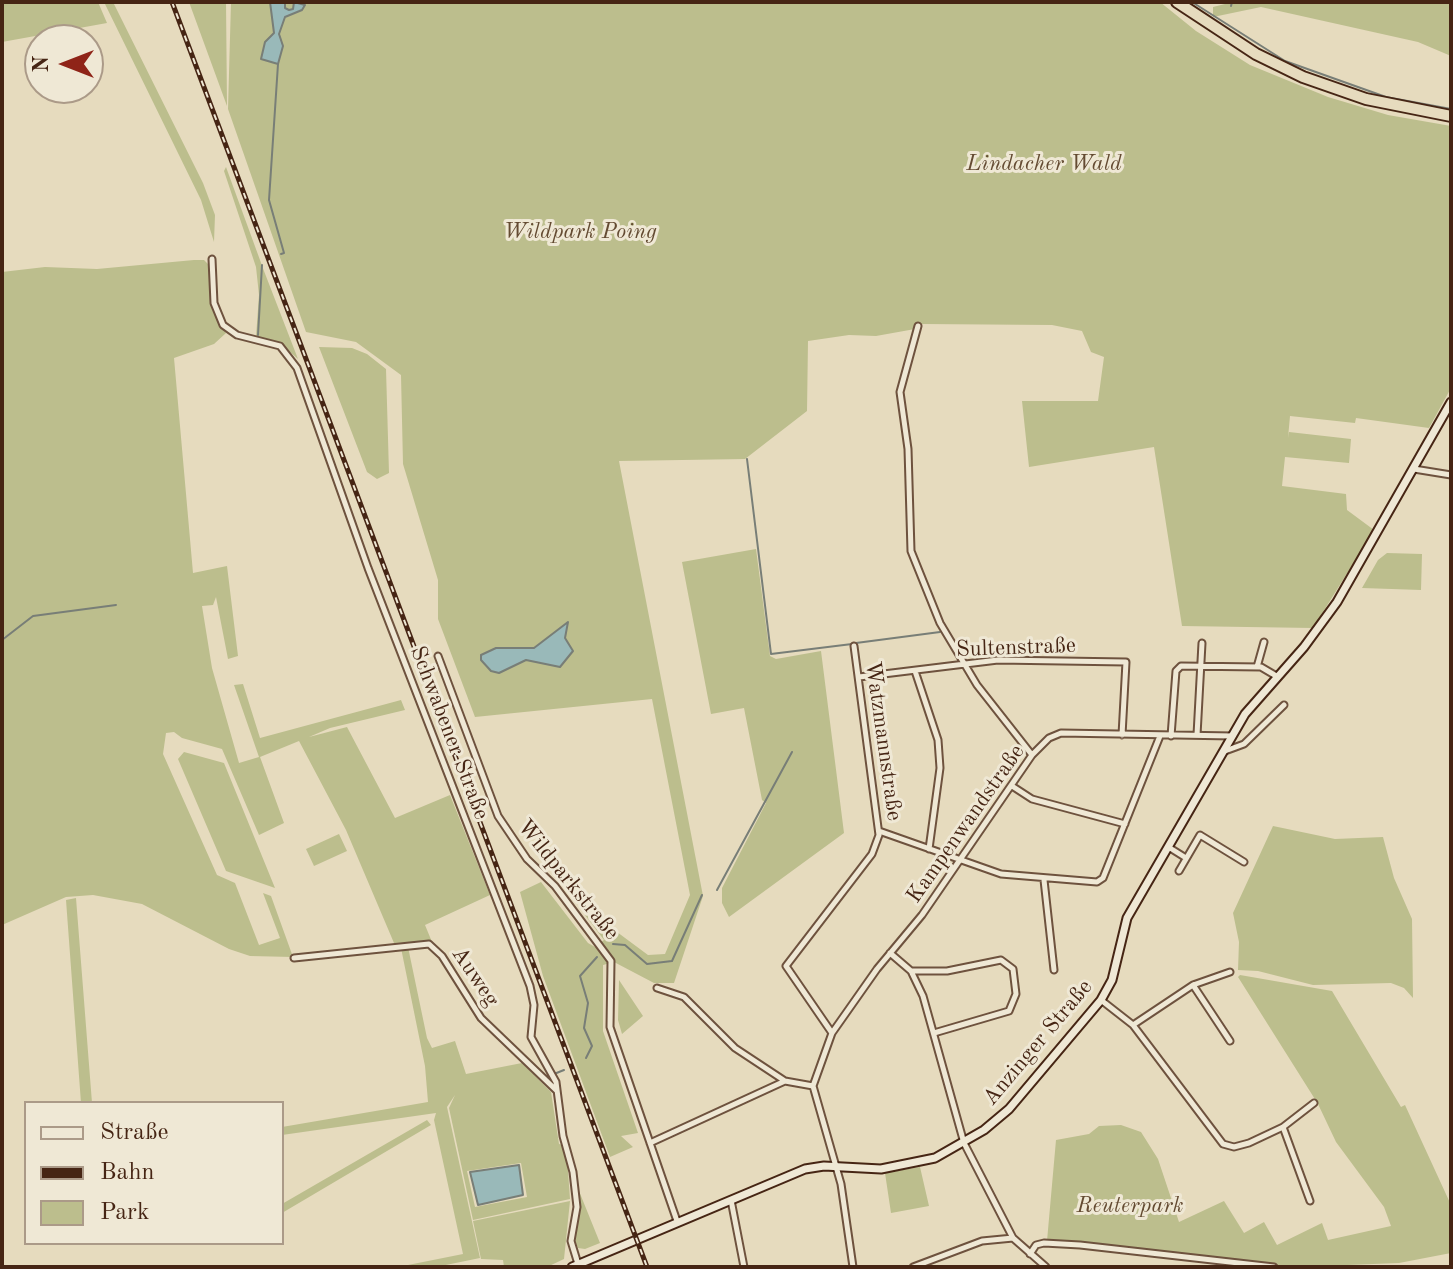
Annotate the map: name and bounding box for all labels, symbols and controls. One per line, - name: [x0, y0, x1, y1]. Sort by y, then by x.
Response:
- north arrow: [24, 24, 104, 104]
- text: N: [31, 56, 53, 72]
- park label: Lindacher Wald: [966, 151, 1122, 177]
- park label: Wildpark Poing: [503, 219, 657, 245]
- street label: Sultenstraße: [956, 633, 1076, 663]
- street label: Schwabener Straße: [404, 642, 494, 824]
- street label: Watzmannstraße: [859, 659, 907, 823]
- street label: Kampenwandstraße: [901, 740, 1031, 908]
- street label: Wildparkstraße: [511, 814, 625, 946]
- street label: Auweg: [445, 942, 505, 1012]
- street label: Anzinger Straße: [978, 975, 1098, 1111]
- legend: [24, 1101, 284, 1245]
- text: Straße: [100, 1121, 169, 1145]
- text: Bahn: [100, 1161, 154, 1185]
- park label: Reuterpark: [1077, 1193, 1183, 1219]
- text: Park: [100, 1201, 149, 1225]

